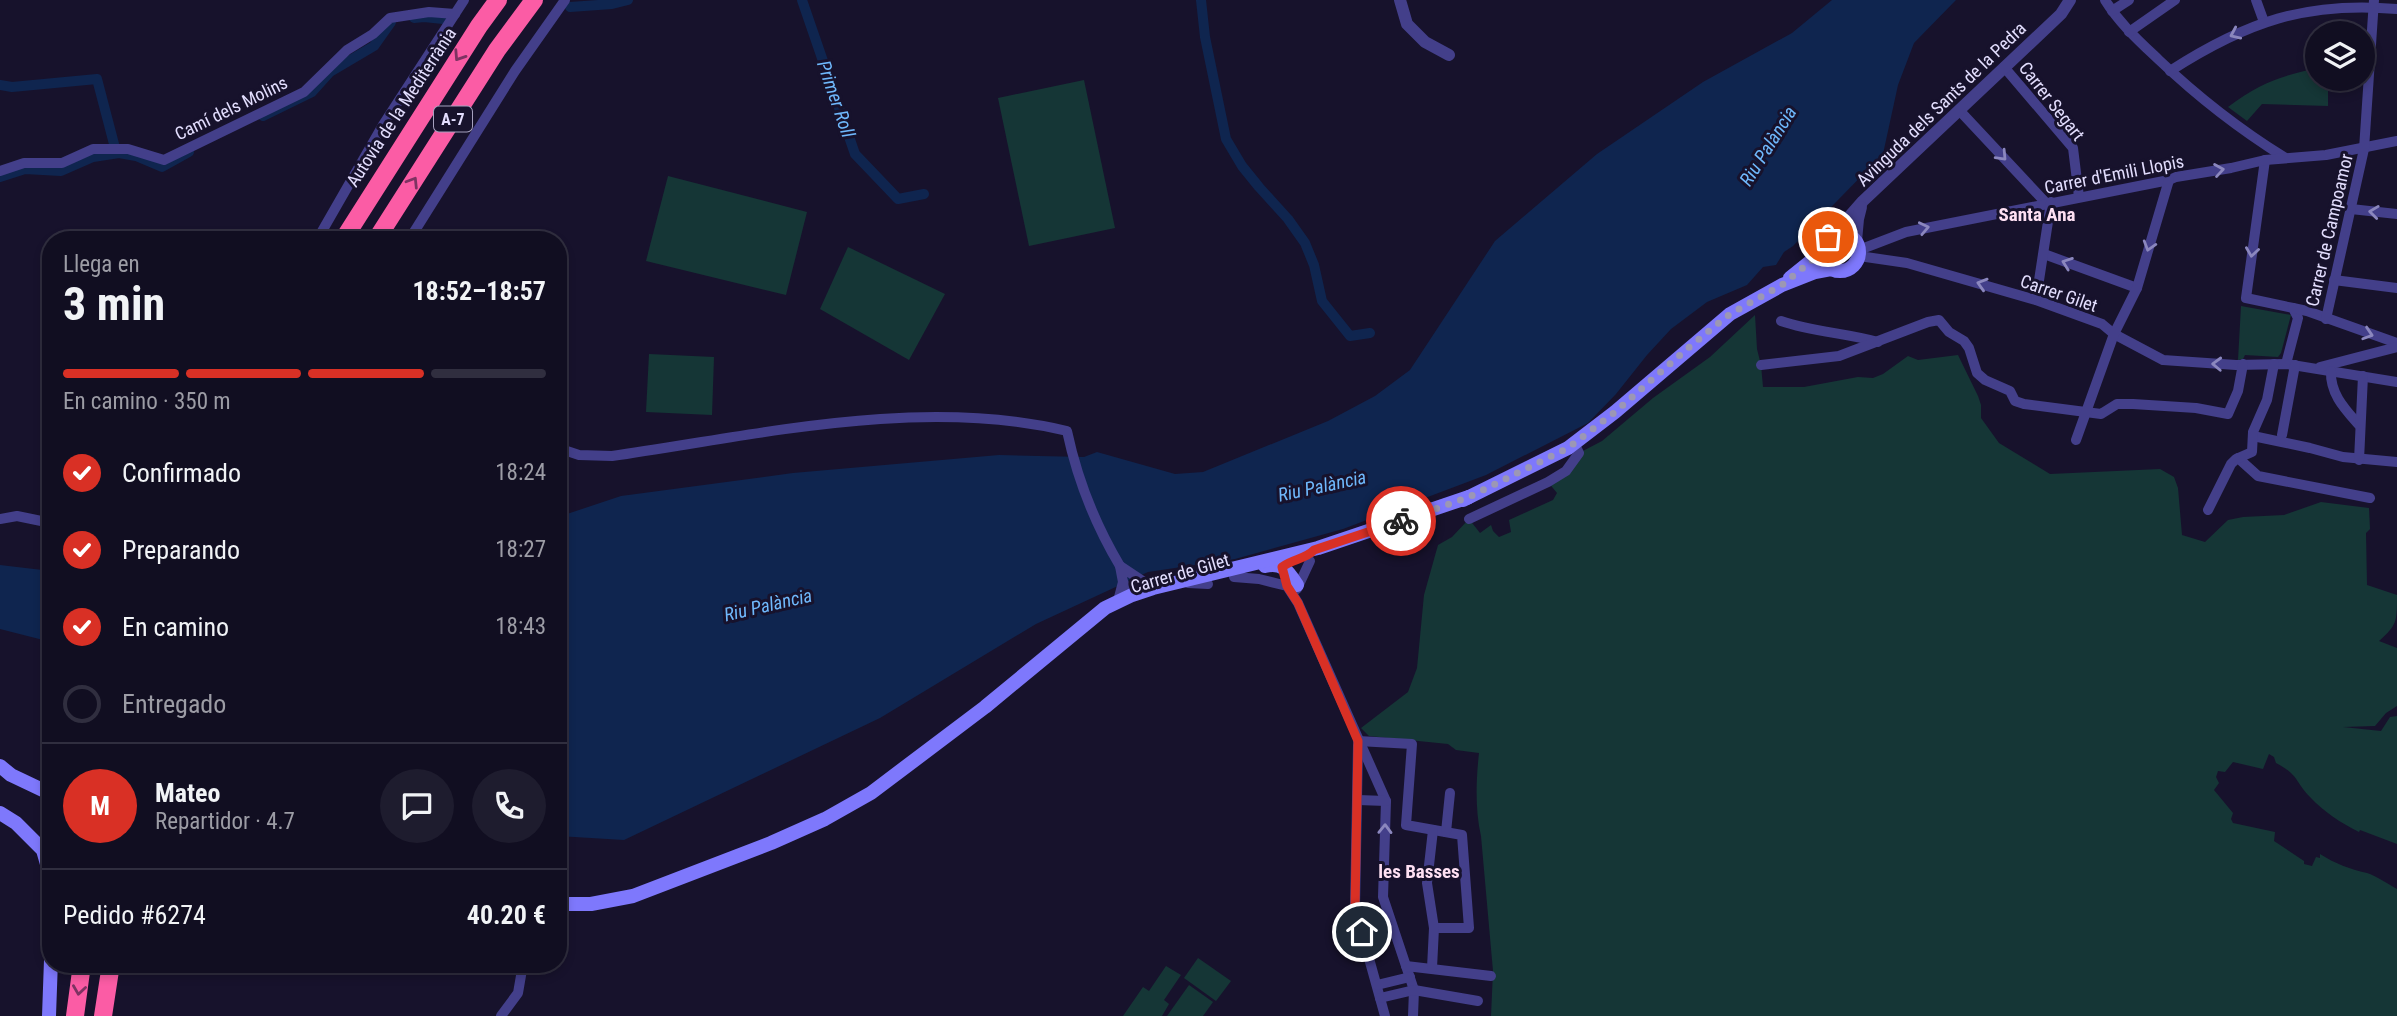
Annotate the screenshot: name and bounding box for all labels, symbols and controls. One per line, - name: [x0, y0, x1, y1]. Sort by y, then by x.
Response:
- street label: Avinguda dels Sants de la Pedra: [1852, 18, 2030, 190]
- map controls: [2305, 21, 2375, 91]
- button: layers: [2305, 21, 2375, 91]
- street label: Autovia de la Mediterrània: [342, 23, 460, 191]
- one-way arrow: [2230, 26, 2242, 40]
- one-way arrow: [455, 48, 468, 61]
- water label: Primer Roll: [812, 57, 860, 141]
- street label: Carrer Segart: [2015, 57, 2089, 145]
- street label: Camí dels Molins: [171, 72, 291, 144]
- water label: Riu Palància: [1734, 102, 1802, 190]
- road number: A-7: [434, 106, 472, 132]
- one-way arrow: [1994, 148, 2007, 161]
- street label: Carrer d'Emili Llopis: [2042, 150, 2186, 198]
- street label: Carrer de Campoamor: [2301, 151, 2357, 308]
- one-way arrow: [2213, 163, 2224, 178]
- one-way arrow: [404, 177, 417, 190]
- district label: Santa Ana: [1999, 203, 2076, 226]
- one-way arrow: [2368, 204, 2380, 219]
- pin: [1798, 207, 1858, 267]
- icon: bag: [1809, 218, 1847, 256]
- one-way arrow: [1918, 222, 1930, 237]
- one-way arrow: [2143, 240, 2158, 252]
- one-way arrow: [2245, 246, 2260, 258]
- text: Llega en: [63, 251, 140, 278]
- one-way arrow: [2062, 257, 2074, 271]
- street label: Carrer Gilet: [2018, 270, 2100, 316]
- text: 18:52–18:57: [412, 276, 546, 306]
- text: 3 min: [63, 277, 165, 331]
- one-way arrow: [1976, 277, 1988, 292]
- one-way arrow: [2361, 326, 2374, 340]
- one-way arrow: [2212, 357, 2223, 372]
- text: En camino · 350 m: [63, 388, 231, 415]
- icon: check: [63, 454, 101, 492]
- text: Confirmado: [122, 458, 241, 488]
- text: 18:24: [495, 459, 546, 486]
- water label: Riu Palància: [1276, 465, 1368, 507]
- courier: [1366, 486, 1436, 556]
- icon: bike: [1382, 502, 1420, 540]
- icon: check: [63, 531, 101, 569]
- text: Preparando: [122, 535, 240, 565]
- text: 18:27: [495, 536, 546, 563]
- street label: Carrer de Gilet: [1128, 549, 1232, 597]
- water label: Riu Palància: [722, 584, 814, 626]
- icon: check: [63, 608, 101, 646]
- text: En camino: [122, 612, 229, 642]
- text: 18:43: [495, 613, 546, 640]
- text: Entregado: [122, 689, 226, 719]
- button: chat: [380, 769, 454, 843]
- button: phone: [472, 769, 546, 843]
- text: Mateo: [155, 778, 220, 808]
- text: M: [90, 791, 110, 821]
- text: Repartidor · 4.7: [155, 808, 295, 835]
- one-way arrow: [1377, 823, 1393, 834]
- district label: les Basses: [1378, 860, 1460, 883]
- text: Pedido #6274: [63, 900, 206, 930]
- text: 40.20 €: [467, 900, 546, 930]
- pin: [1332, 902, 1392, 962]
- icon: home: [1343, 913, 1381, 951]
- one-way arrow: [71, 984, 86, 996]

